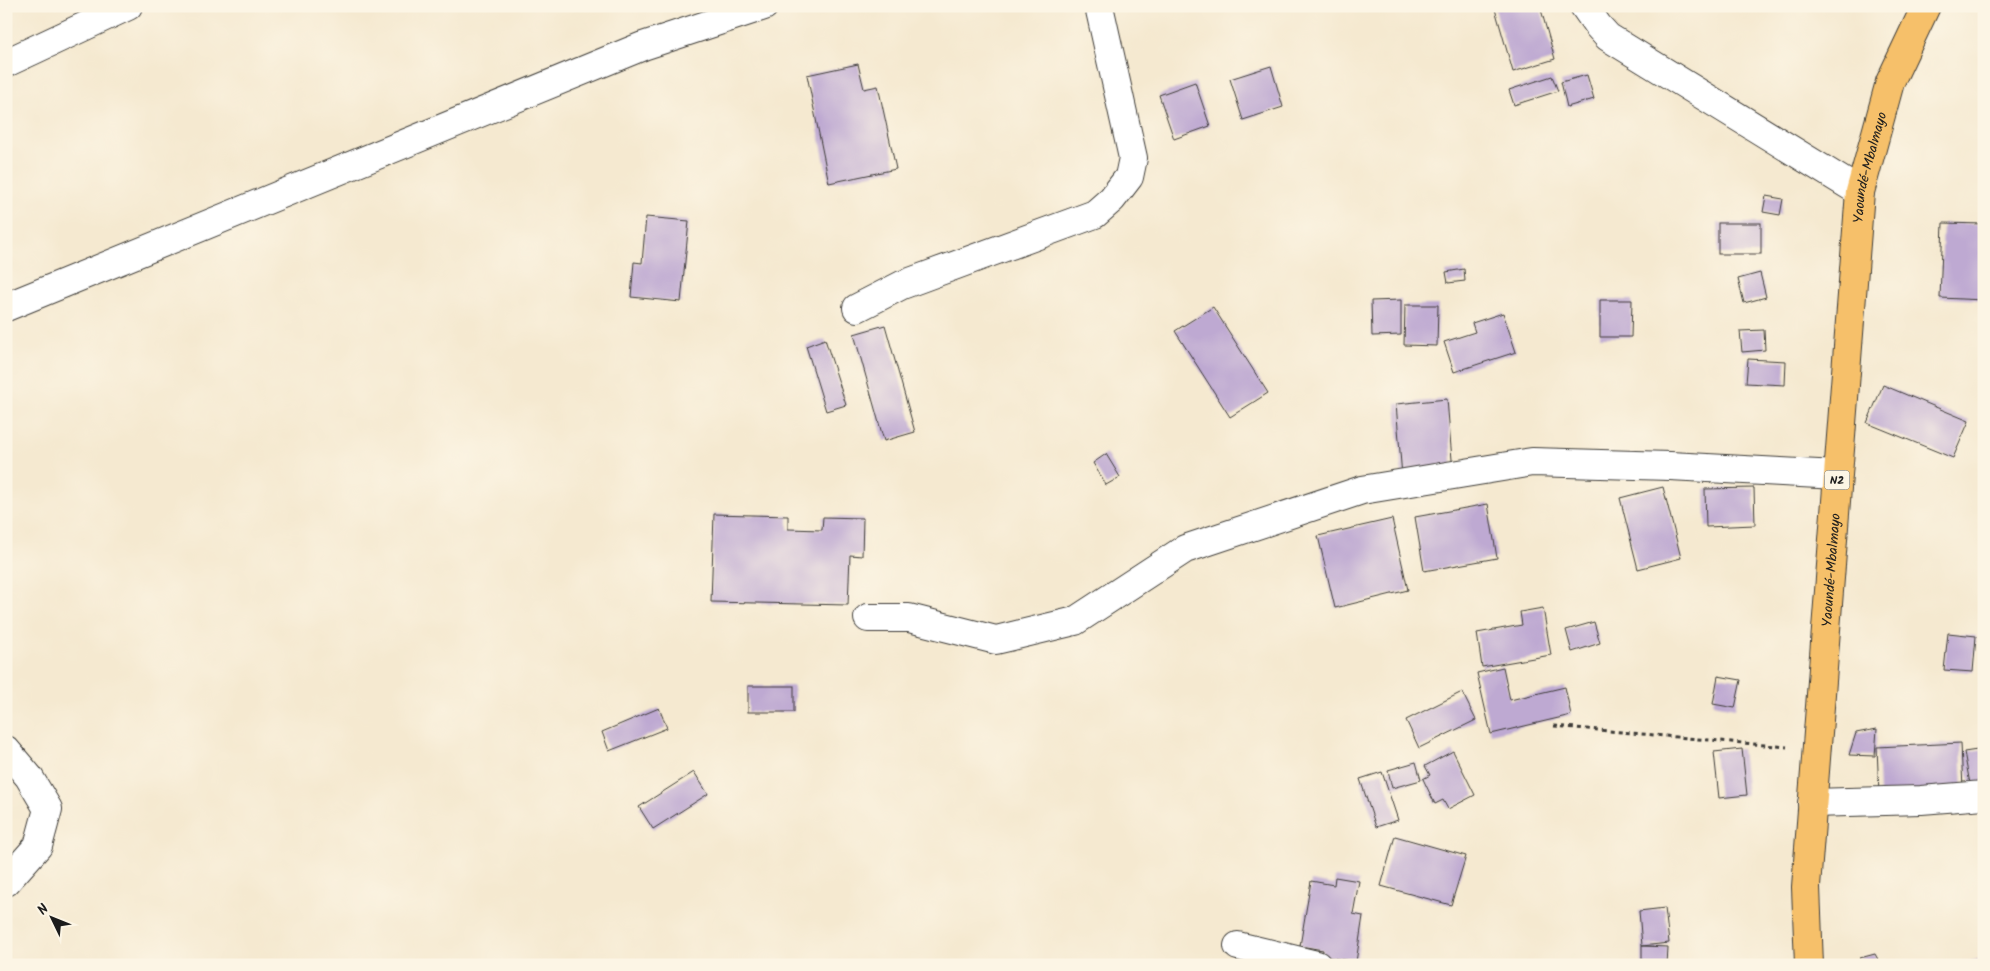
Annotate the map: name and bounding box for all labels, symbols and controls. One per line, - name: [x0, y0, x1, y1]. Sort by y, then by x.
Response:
- street label: Yaoundé-Mbalmayo: [1848, 110, 1893, 224]
- road number: N2: [1824, 470, 1850, 490]
- street label: Yaoundé-Mbalmayo: [1816, 512, 1847, 628]
- north arrow: [28, 894, 78, 944]
- text: N: [32, 899, 54, 921]

